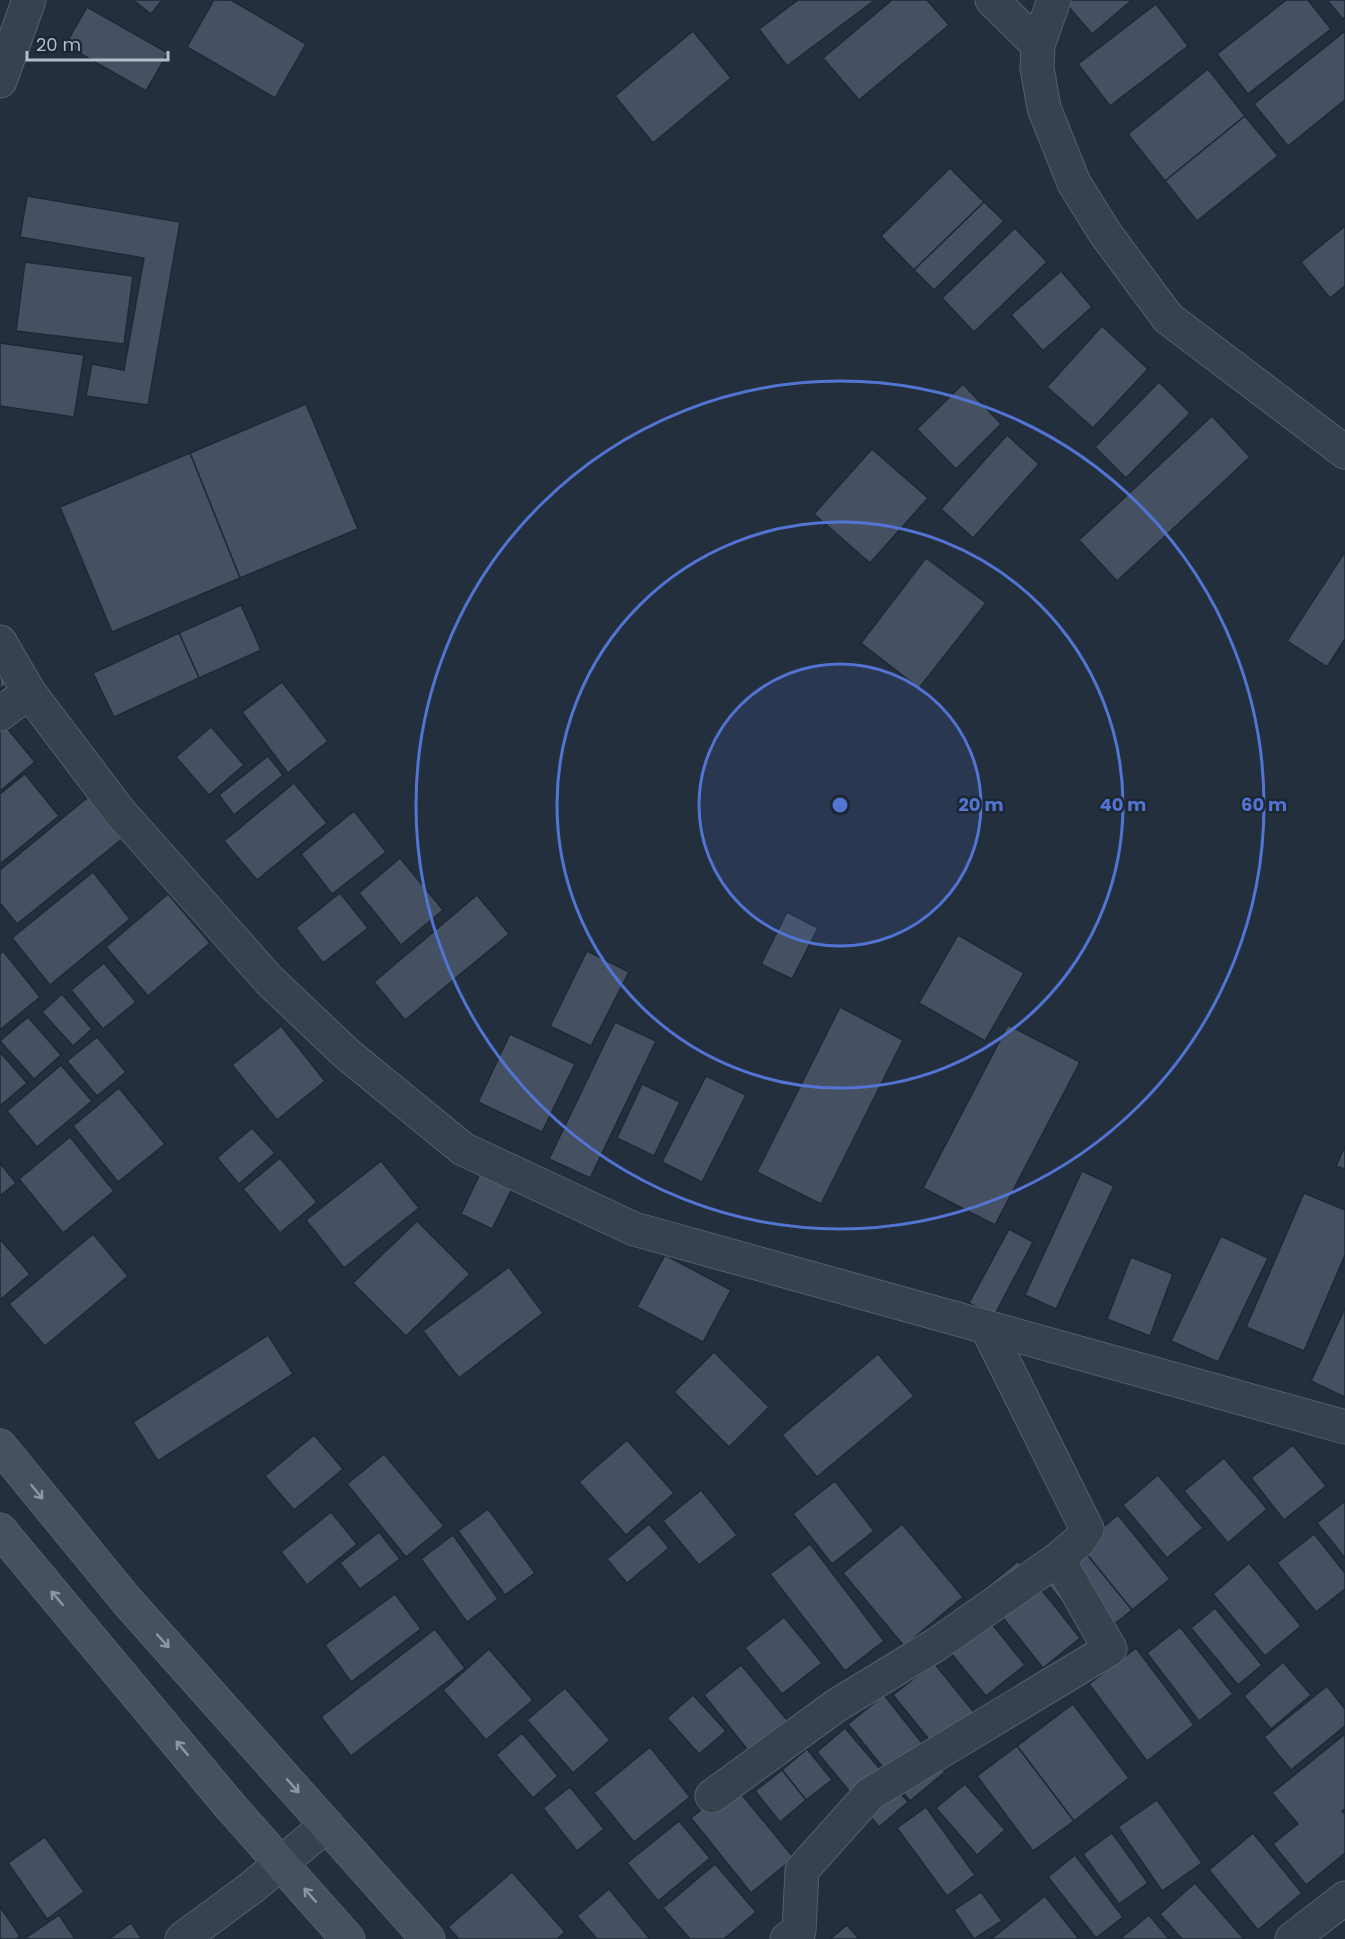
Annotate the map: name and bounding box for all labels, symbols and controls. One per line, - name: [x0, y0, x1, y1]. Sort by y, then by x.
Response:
- scale bar: [27, 24, 168, 62]
- text: 20 m: [36, 32, 81, 57]
- text: 20 m: [959, 792, 1003, 817]
- text: 40 m: [1100, 792, 1146, 817]
- text: 60 m: [1241, 792, 1287, 817]
- centre of rings: [830, 795, 850, 815]
- one-way arrow: [30, 1484, 44, 1499]
- one-way arrow: [50, 1591, 63, 1607]
- one-way arrow: [156, 1633, 170, 1648]
- one-way arrow: [175, 1741, 189, 1756]
- one-way arrow: [286, 1778, 300, 1793]
- one-way arrow: [303, 1888, 317, 1903]

